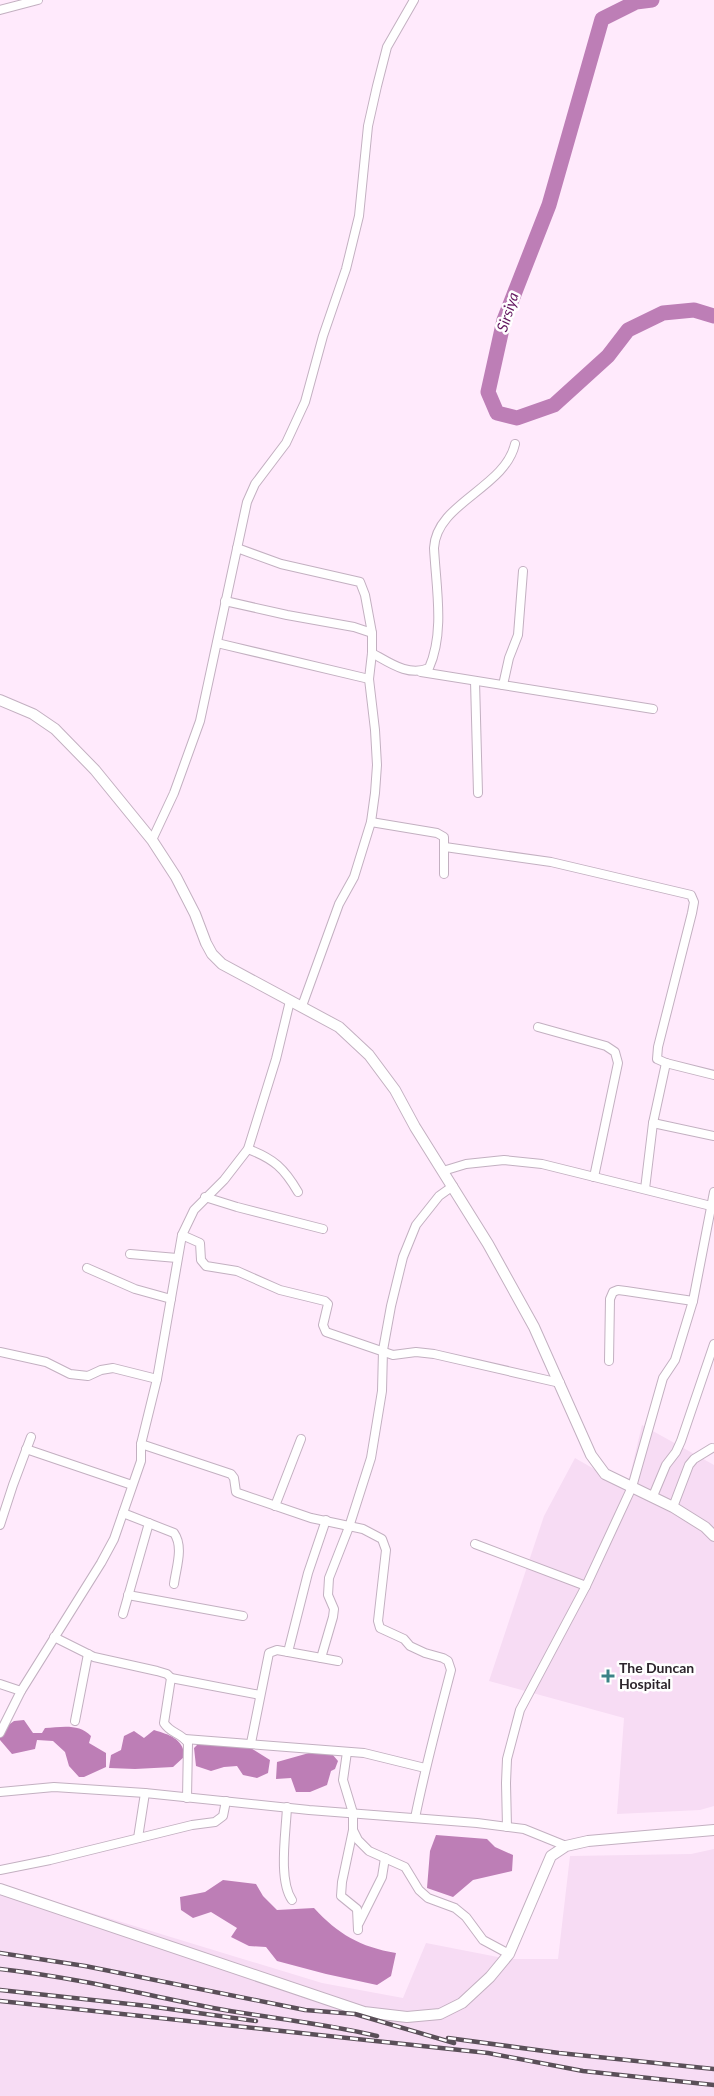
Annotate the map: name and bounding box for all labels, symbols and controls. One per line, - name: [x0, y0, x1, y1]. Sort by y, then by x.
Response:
- water label: Sirsiya: [492, 290, 522, 334]
- place label: The Duncan Hospital: [619, 1659, 694, 1692]
- marker: The Duncan Hospital: [601, 1669, 615, 1683]

